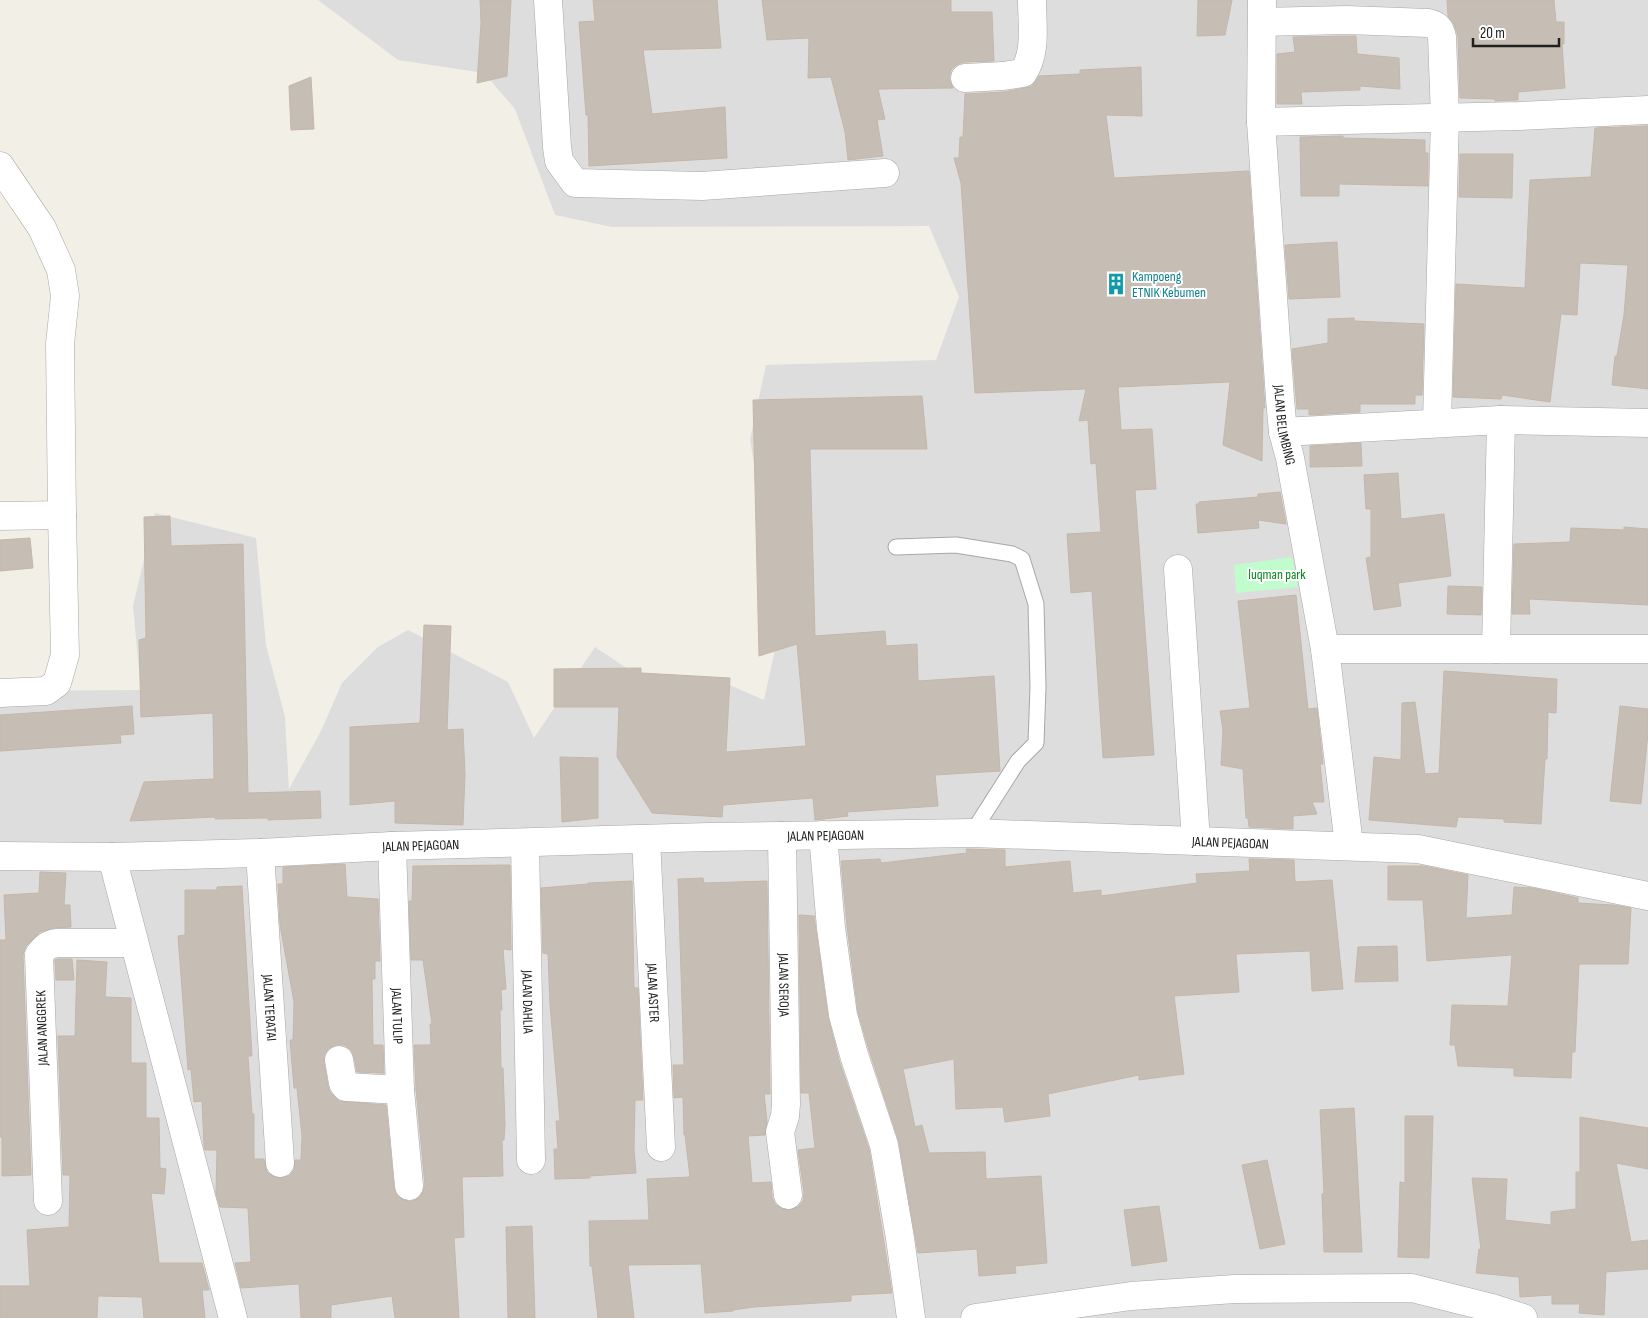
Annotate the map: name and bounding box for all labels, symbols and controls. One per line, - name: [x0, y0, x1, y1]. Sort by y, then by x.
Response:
- scale bar: [1473, 15, 1559, 47]
- text: 20 m: [1480, 24, 1505, 43]
- place label: Kampoeng ETNIK Kebumen: [1132, 268, 1206, 301]
- building icon: Kampoeng ETNIK Kebumen: [1103, 271, 1129, 297]
- street label: JALAN BELIMBING: [1270, 383, 1300, 466]
- park label: luqman park: [1248, 566, 1306, 583]
- street label: JALAN PEJAGOAN: [786, 826, 864, 844]
- street label: JALAN PEJAGOAN: [1191, 832, 1269, 852]
- street label: JALAN PEJAGOAN: [381, 836, 459, 855]
- street label: JALAN SEROJA: [775, 952, 793, 1018]
- street label: JALAN ASTER: [644, 962, 663, 1023]
- street label: JALAN DAHLIA: [519, 969, 537, 1035]
- street label: JALAN TERATAI: [259, 973, 281, 1042]
- street label: JALAN TULIP: [388, 987, 407, 1044]
- street label: JALAN ANGGREK: [32, 989, 52, 1067]

